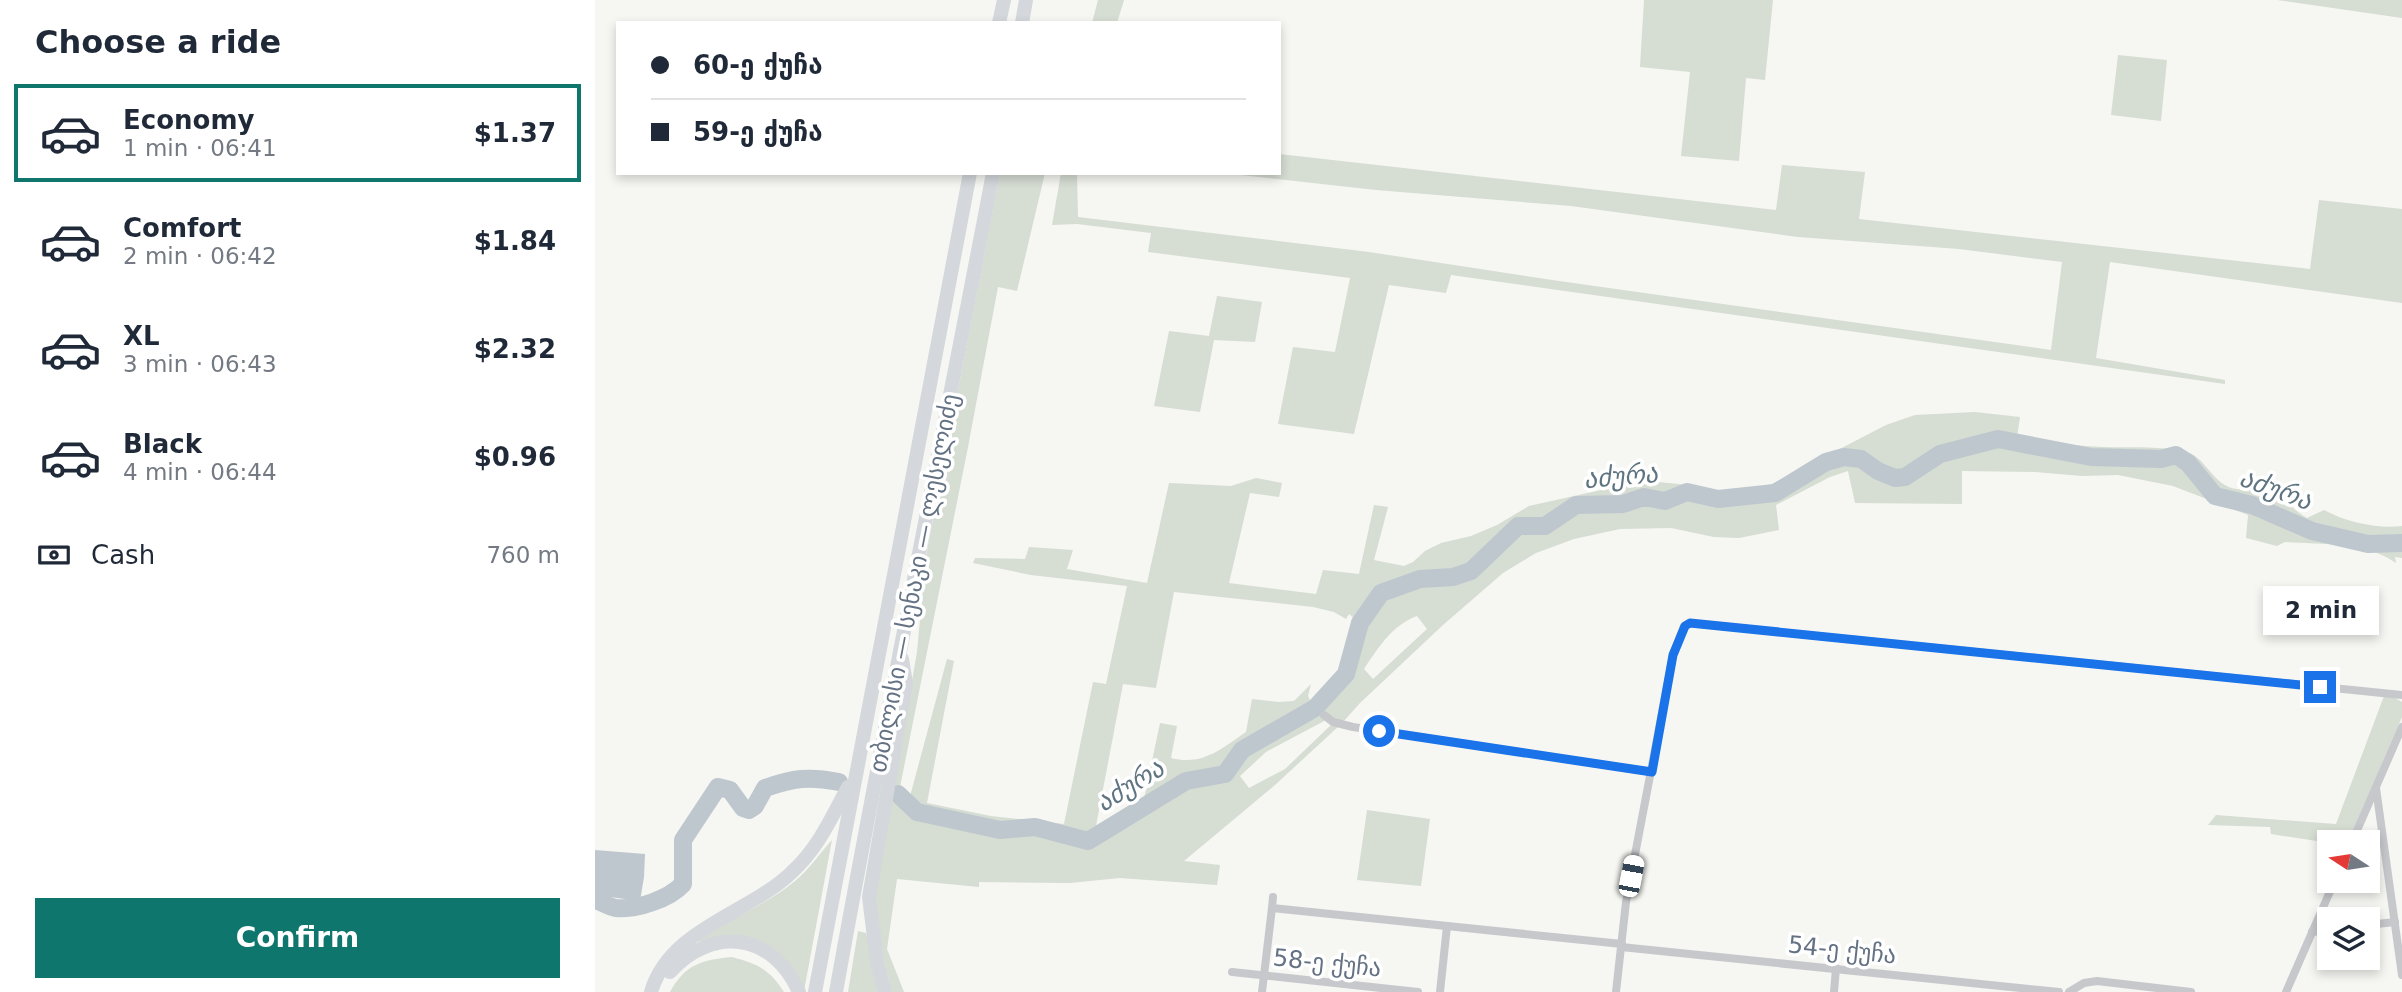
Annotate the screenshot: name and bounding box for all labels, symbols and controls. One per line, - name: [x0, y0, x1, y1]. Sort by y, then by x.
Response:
- text: Choose a ride: [35, 23, 281, 61]
- text: 60-ე ქუჩა: [693, 50, 823, 80]
- icon: car: [39, 102, 102, 165]
- text: Economy: [123, 105, 254, 135]
- text: 59-ე ქუჩა: [693, 117, 823, 147]
- text: $1.37: [474, 118, 556, 148]
- text: 1 min · 06:41: [123, 135, 277, 161]
- icon: car: [39, 210, 102, 273]
- text: Comfort: [123, 213, 241, 243]
- text: $1.84: [474, 226, 556, 256]
- text: 2 min · 06:42: [123, 243, 277, 269]
- icon: car: [39, 318, 102, 381]
- text: XL: [123, 321, 160, 351]
- text: $2.32: [474, 334, 556, 364]
- text: 3 min · 06:43: [123, 351, 277, 377]
- street label: თბილისი — სენაკი — ლესელიძე: [864, 391, 964, 775]
- icon: car: [39, 426, 102, 489]
- text: Black: [123, 429, 202, 459]
- text: $0.96: [474, 442, 556, 472]
- water label: აძურა: [1583, 458, 1660, 494]
- text: 4 min · 06:44: [123, 459, 277, 485]
- water label: აძურა: [2236, 462, 2317, 516]
- icon: cash: [35, 536, 73, 574]
- text: Cash: [91, 540, 155, 570]
- text: 760 m: [486, 542, 560, 568]
- callout: 2 min: [2262, 586, 2378, 634]
- text: 2 min: [2285, 597, 2357, 623]
- route end: [2304, 671, 2336, 703]
- route start: [1363, 715, 1395, 747]
- water label: აძურა: [1091, 752, 1170, 817]
- north arrow: [2317, 830, 2380, 892]
- map controls: [2317, 830, 2380, 970]
- car: [1617, 853, 1646, 899]
- button: Confirm: [35, 898, 560, 978]
- button: layers: [2317, 907, 2380, 970]
- street label: 54-ე ქუჩა: [1787, 930, 1897, 970]
- street label: 58-ე ქუჩა: [1272, 943, 1382, 983]

